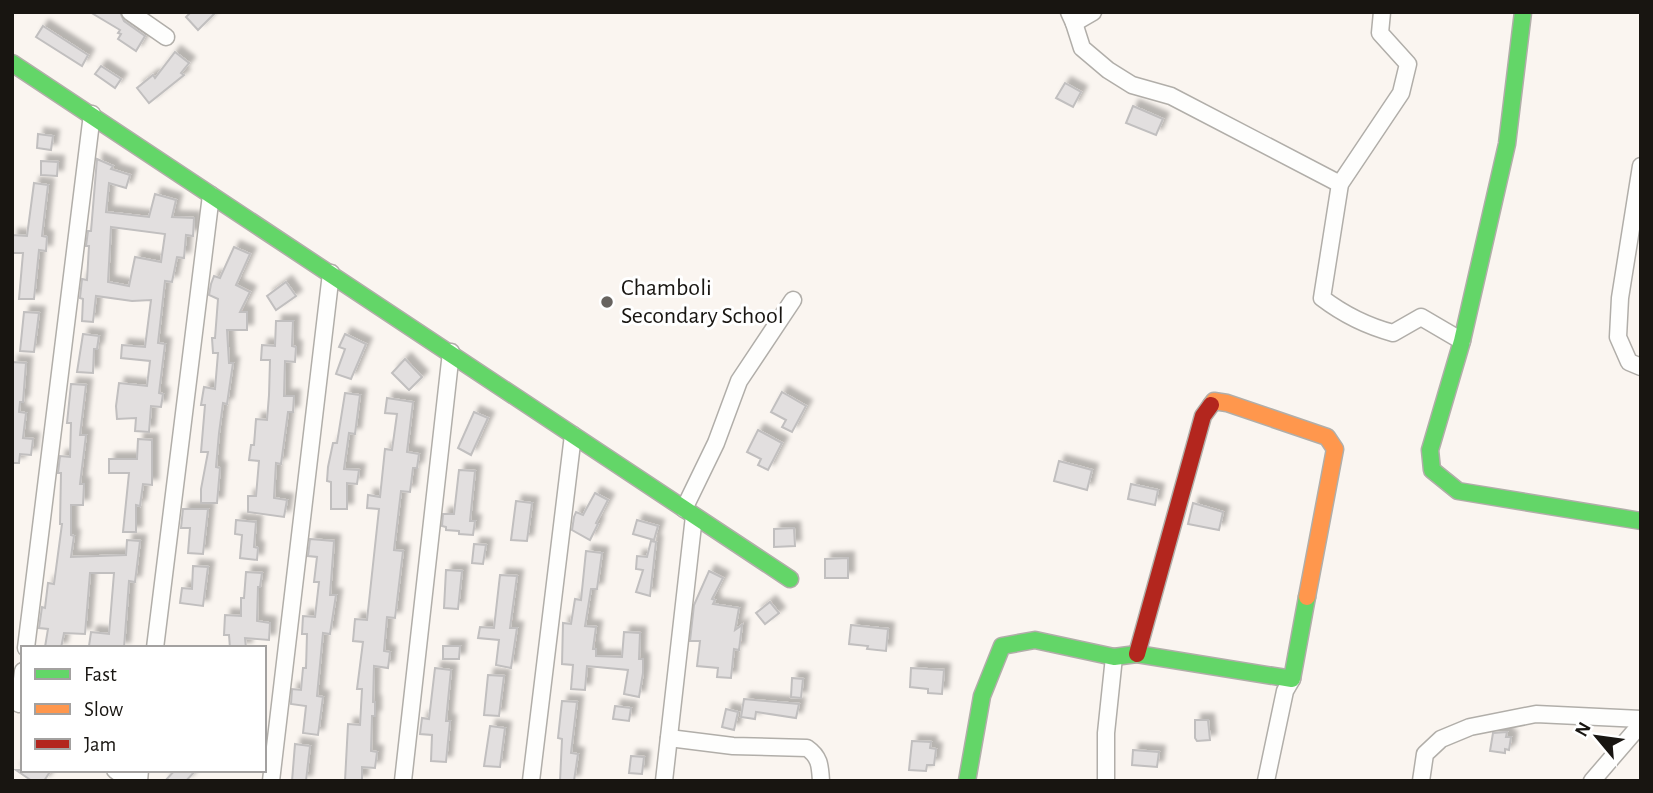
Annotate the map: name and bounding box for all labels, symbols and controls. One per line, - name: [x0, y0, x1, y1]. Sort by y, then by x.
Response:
- place label: Chamboli Secondary School: [621, 276, 784, 328]
- marker: Chamboli Secondary School: [599, 294, 615, 310]
- legend: [21, 646, 266, 772]
- text: Fast: [84, 664, 117, 685]
- text: Slow: [84, 699, 123, 720]
- north arrow: [1562, 702, 1632, 772]
- text: N: [1572, 719, 1595, 740]
- text: Jam: [84, 734, 116, 755]

